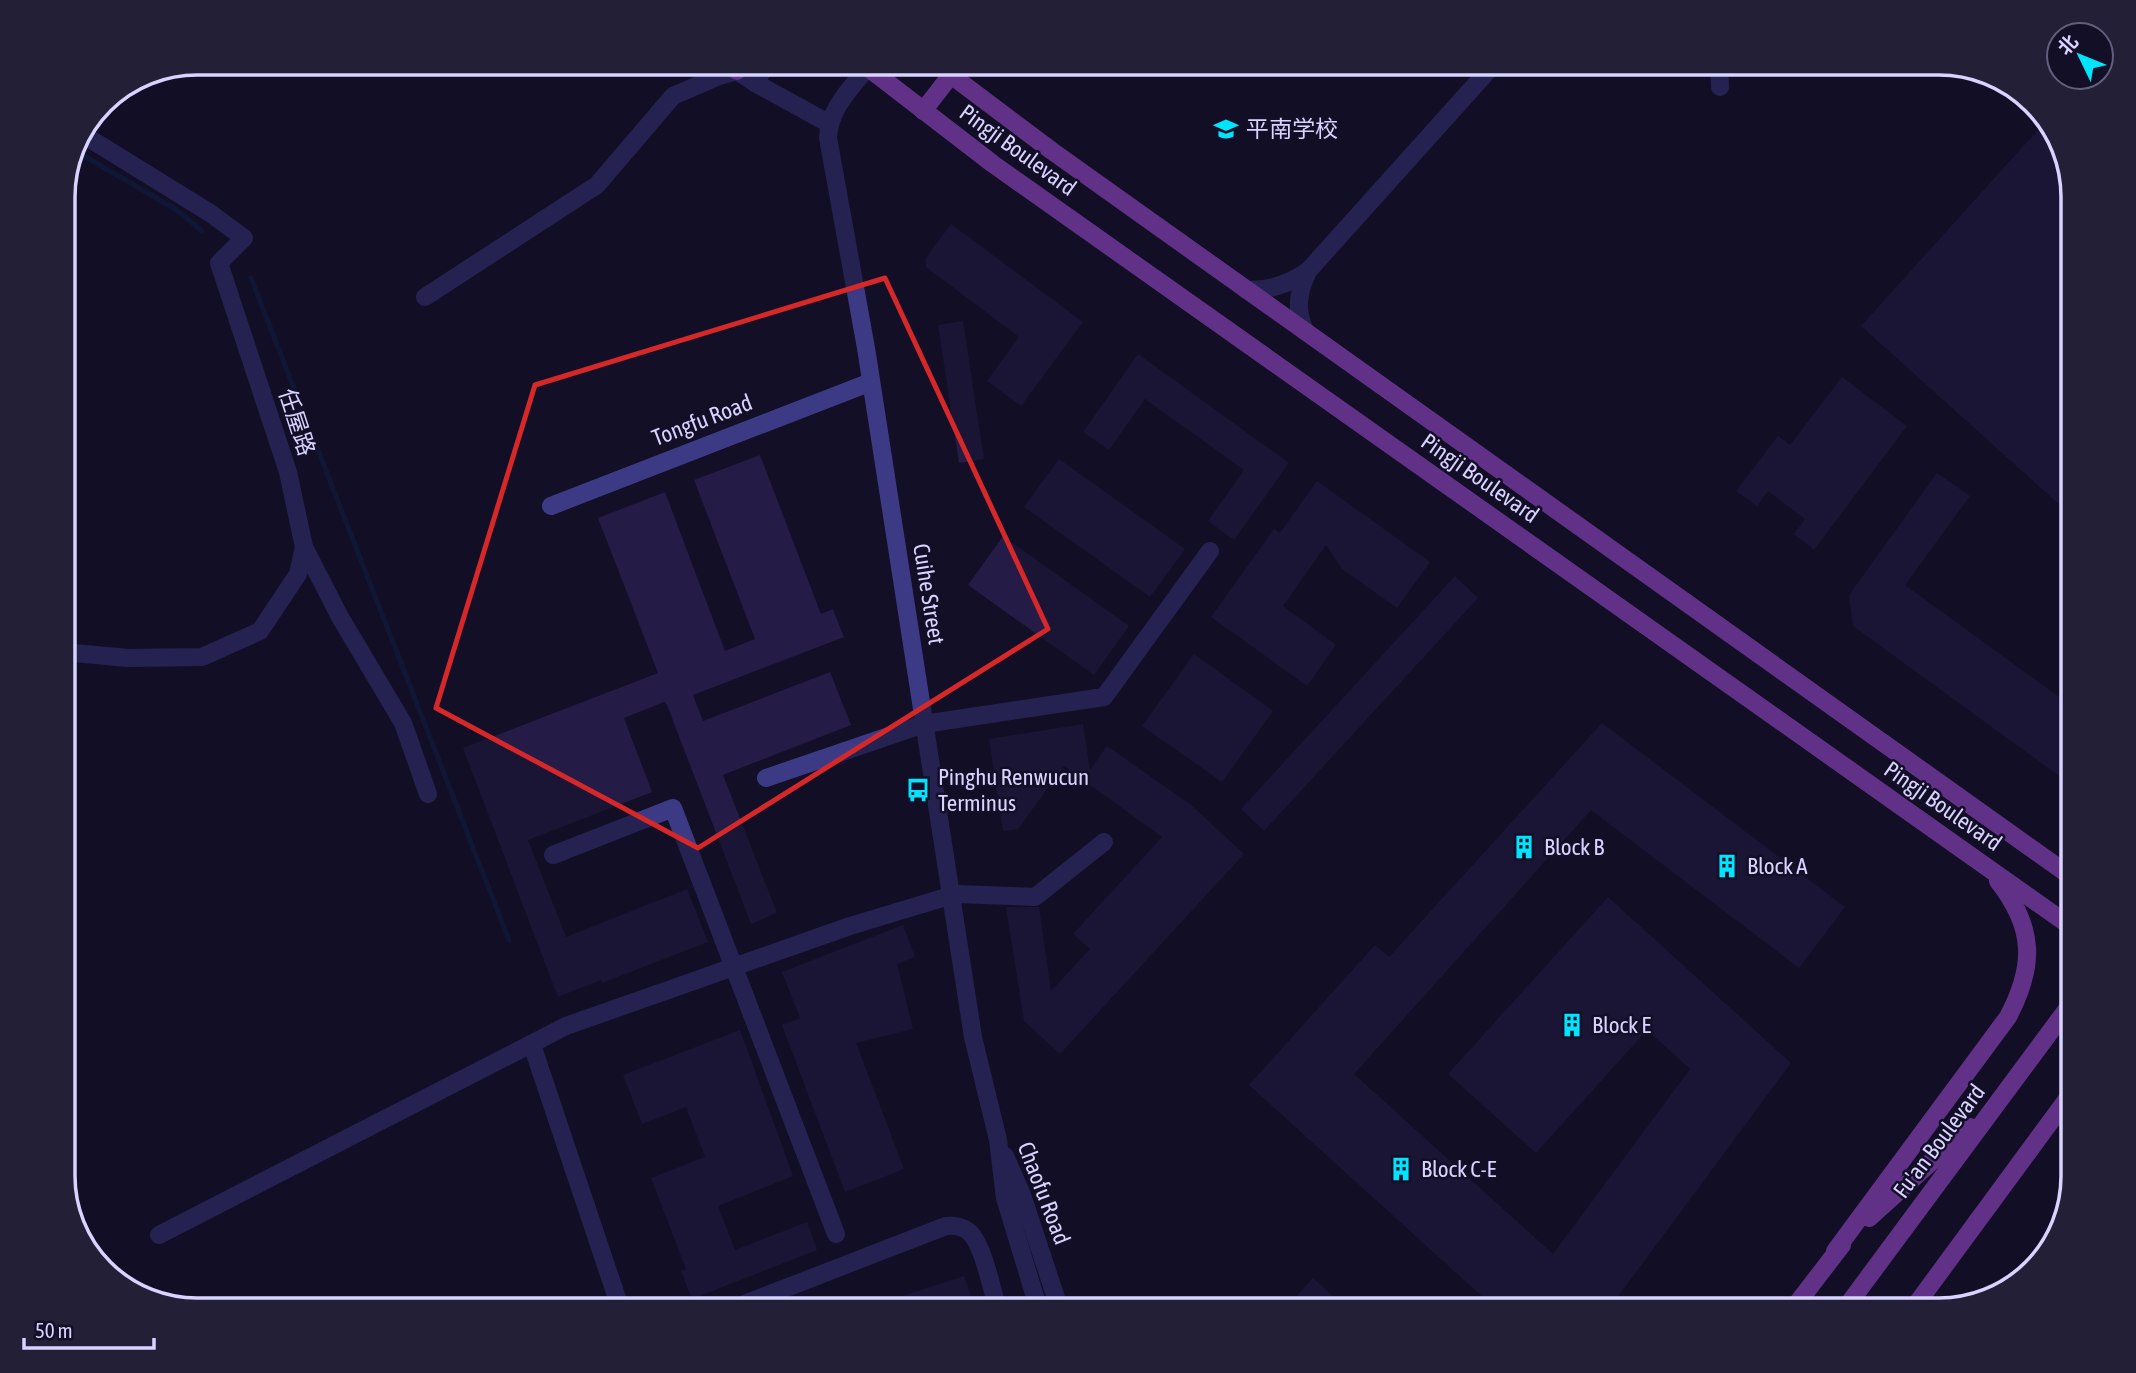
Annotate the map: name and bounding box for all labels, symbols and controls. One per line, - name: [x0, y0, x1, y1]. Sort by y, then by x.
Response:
- north arrow: [2045, 21, 2115, 91]
- text: 北: [2053, 30, 2082, 59]
- street label: Pingji Boulevard: [955, 99, 1081, 201]
- school or university icon: 平南学校: [1212, 115, 1240, 143]
- place label: 平南学校: [1246, 116, 1338, 142]
- street label: 任屋路: [274, 385, 320, 459]
- street label: Tongfu Road: [648, 389, 756, 451]
- street label: Pingji Boulevard: [1416, 428, 1544, 528]
- street label: Cuihe Street: [908, 542, 950, 646]
- street label: Pingji Boulevard: [1879, 756, 2007, 856]
- place label: Pinghu Renwucun Terminus: [938, 764, 1089, 816]
- bus stop icon: Pinghu Renwucun Terminus: [904, 776, 932, 804]
- building icon: Block B: [1510, 833, 1538, 861]
- place label: Block B: [1544, 834, 1604, 860]
- building icon: Block A: [1713, 852, 1741, 880]
- place label: Block A: [1747, 853, 1808, 879]
- building icon: Block E: [1558, 1011, 1586, 1039]
- place label: Block E: [1592, 1012, 1651, 1038]
- street label: Fu'an Boulevard: [1888, 1079, 1990, 1203]
- street label: Chaofu Road: [1013, 1138, 1075, 1248]
- building icon: Block C-E: [1387, 1155, 1415, 1183]
- place label: Block C-E: [1421, 1156, 1496, 1182]
- scale bar: [24, 1306, 154, 1350]
- text: 50 m: [35, 1318, 73, 1342]

